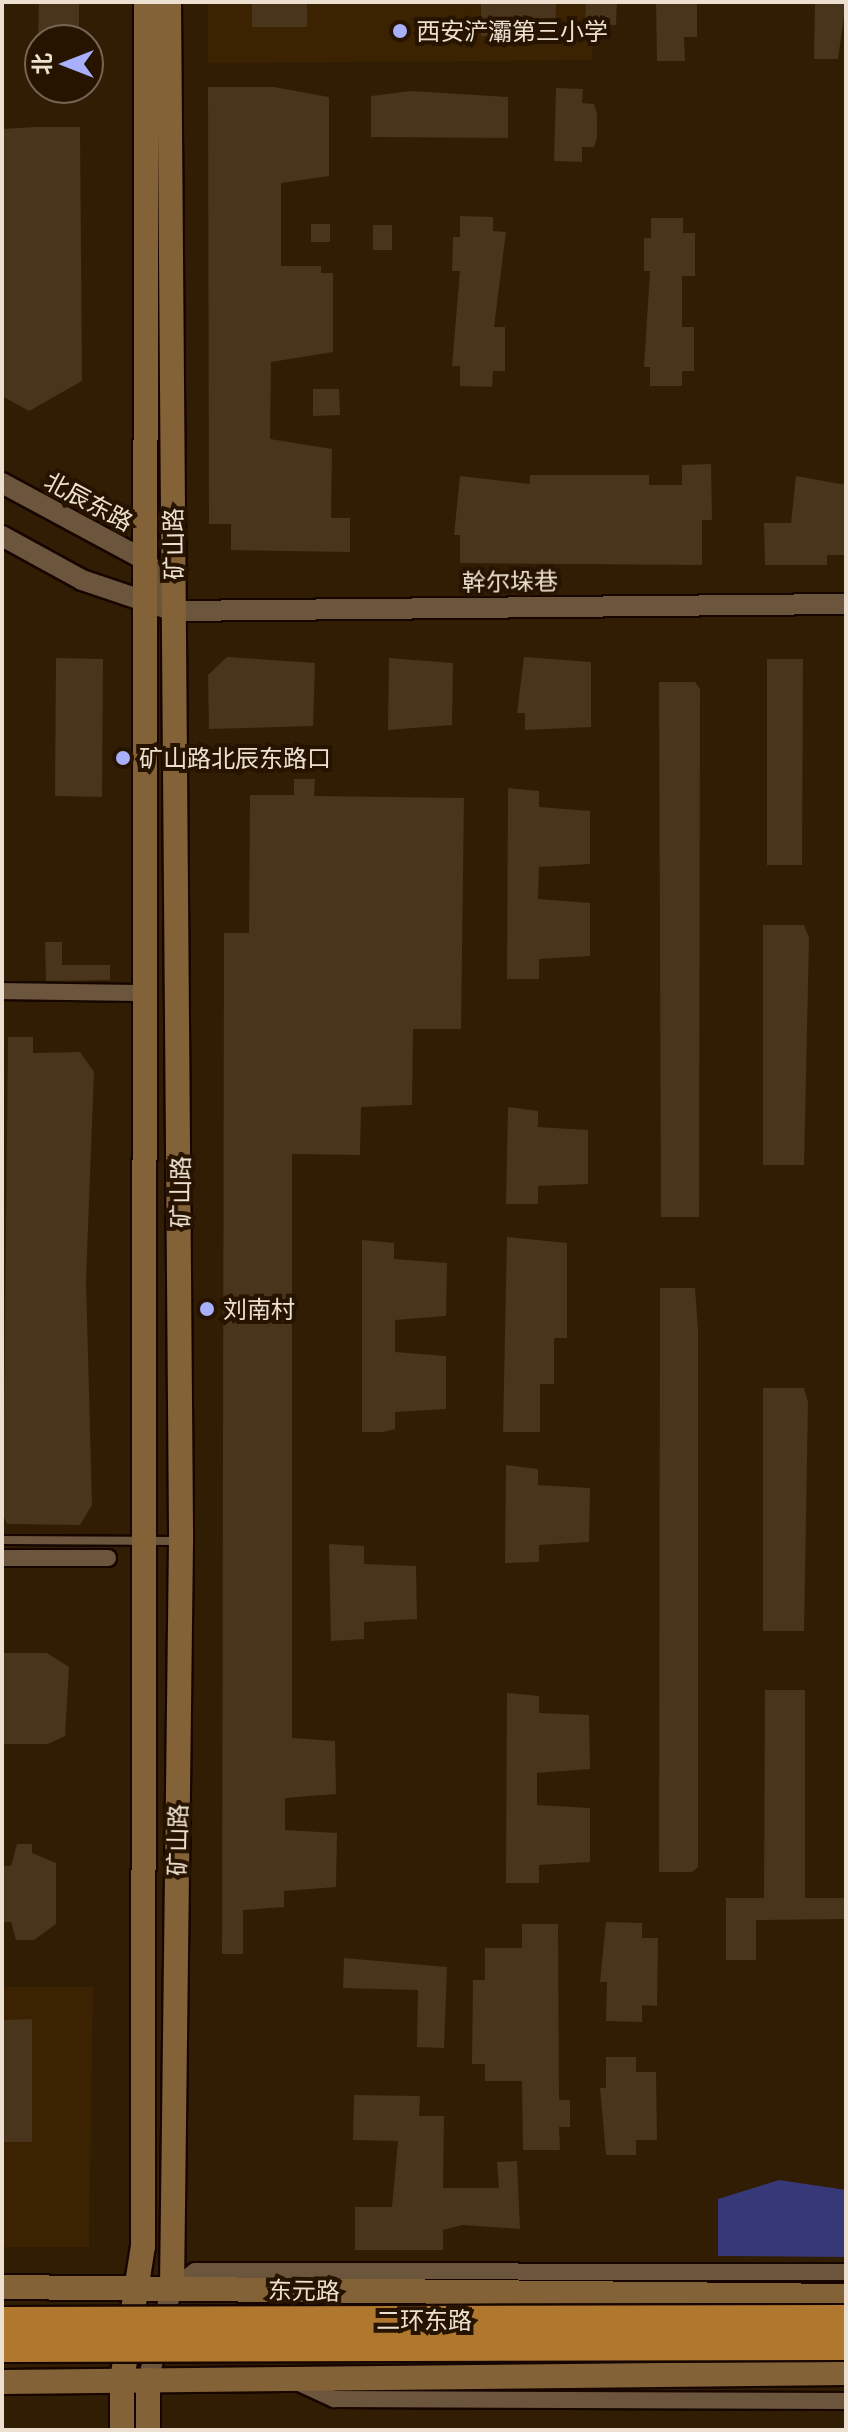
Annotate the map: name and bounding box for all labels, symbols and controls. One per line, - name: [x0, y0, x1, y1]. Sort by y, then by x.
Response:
- place label: 西安浐灞第三小学: [416, 17, 608, 45]
- marker: 西安浐灞第三小学: [391, 22, 409, 40]
- north arrow: [24, 24, 104, 104]
- text: 北: [28, 53, 55, 75]
- street label: 北辰东路: [40, 466, 138, 536]
- street label: 矿山路: [158, 508, 188, 580]
- street label: 幹尔垛巷: [462, 566, 558, 596]
- place label: 矿山路北辰东路口: [139, 744, 331, 772]
- marker: 矿山路北辰东路口: [114, 749, 132, 767]
- street label: 矿山路: [166, 1156, 194, 1228]
- place label: 刘南村: [223, 1295, 295, 1323]
- marker: 刘南村: [198, 1300, 216, 1318]
- street label: 矿山路: [162, 1804, 192, 1876]
- street label: 东元路: [268, 2275, 340, 2305]
- street label: 二环东路: [376, 2306, 472, 2334]

